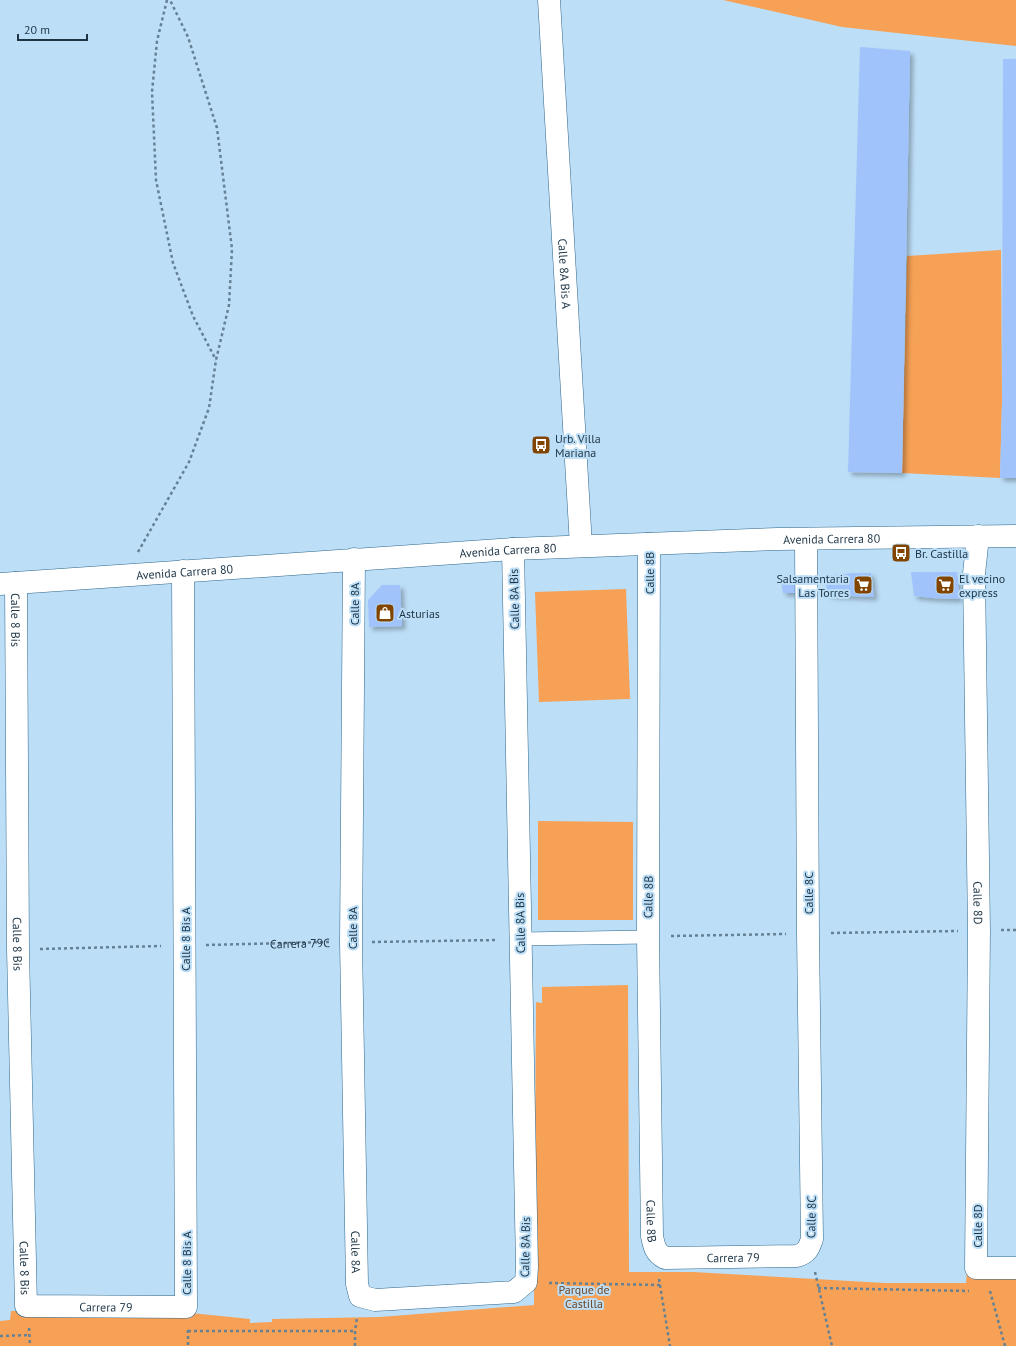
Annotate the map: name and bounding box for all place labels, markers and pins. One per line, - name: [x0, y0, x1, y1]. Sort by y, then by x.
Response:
- place label: Urb. Villa Mariana: [555, 431, 601, 460]
- bus stop icon: Urb. Villa Mariana: [530, 434, 552, 456]
- bus stop icon: Br. Castilla: [890, 542, 912, 564]
- place label: Br. Castilla: [915, 546, 968, 561]
- place label: Salsamentaria Las Torres: [776, 571, 849, 600]
- place label: El vecino express: [959, 571, 1005, 600]
- supermarket icon: Salsamentaria Las Torres: [852, 574, 874, 596]
- supermarket icon: El vecino express: [934, 574, 956, 596]
- shop icon: Asturias: [374, 602, 396, 624]
- place label: Asturias: [399, 606, 440, 621]

